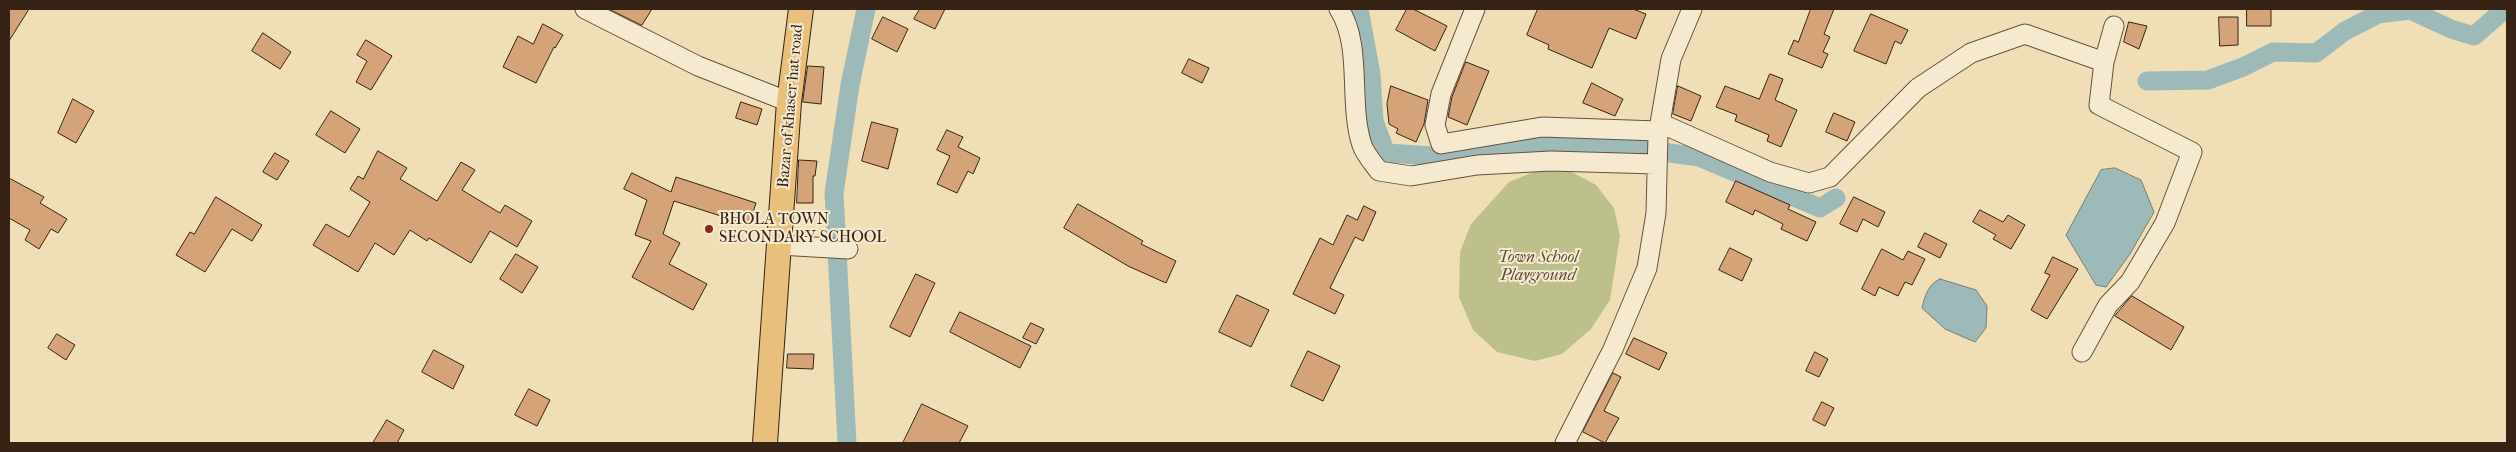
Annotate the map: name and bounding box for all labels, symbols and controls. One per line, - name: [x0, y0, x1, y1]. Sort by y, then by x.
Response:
- street label: Bazar of khaser hat road: [774, 23, 808, 189]
- place label: BHOLA TOWN SECONDARY SCHOOL: [719, 210, 886, 248]
- marker: BHOLA TOWN SECONDARY SCHOOL: [703, 223, 715, 235]
- park label: Town School Playground: [1498, 248, 1578, 286]

